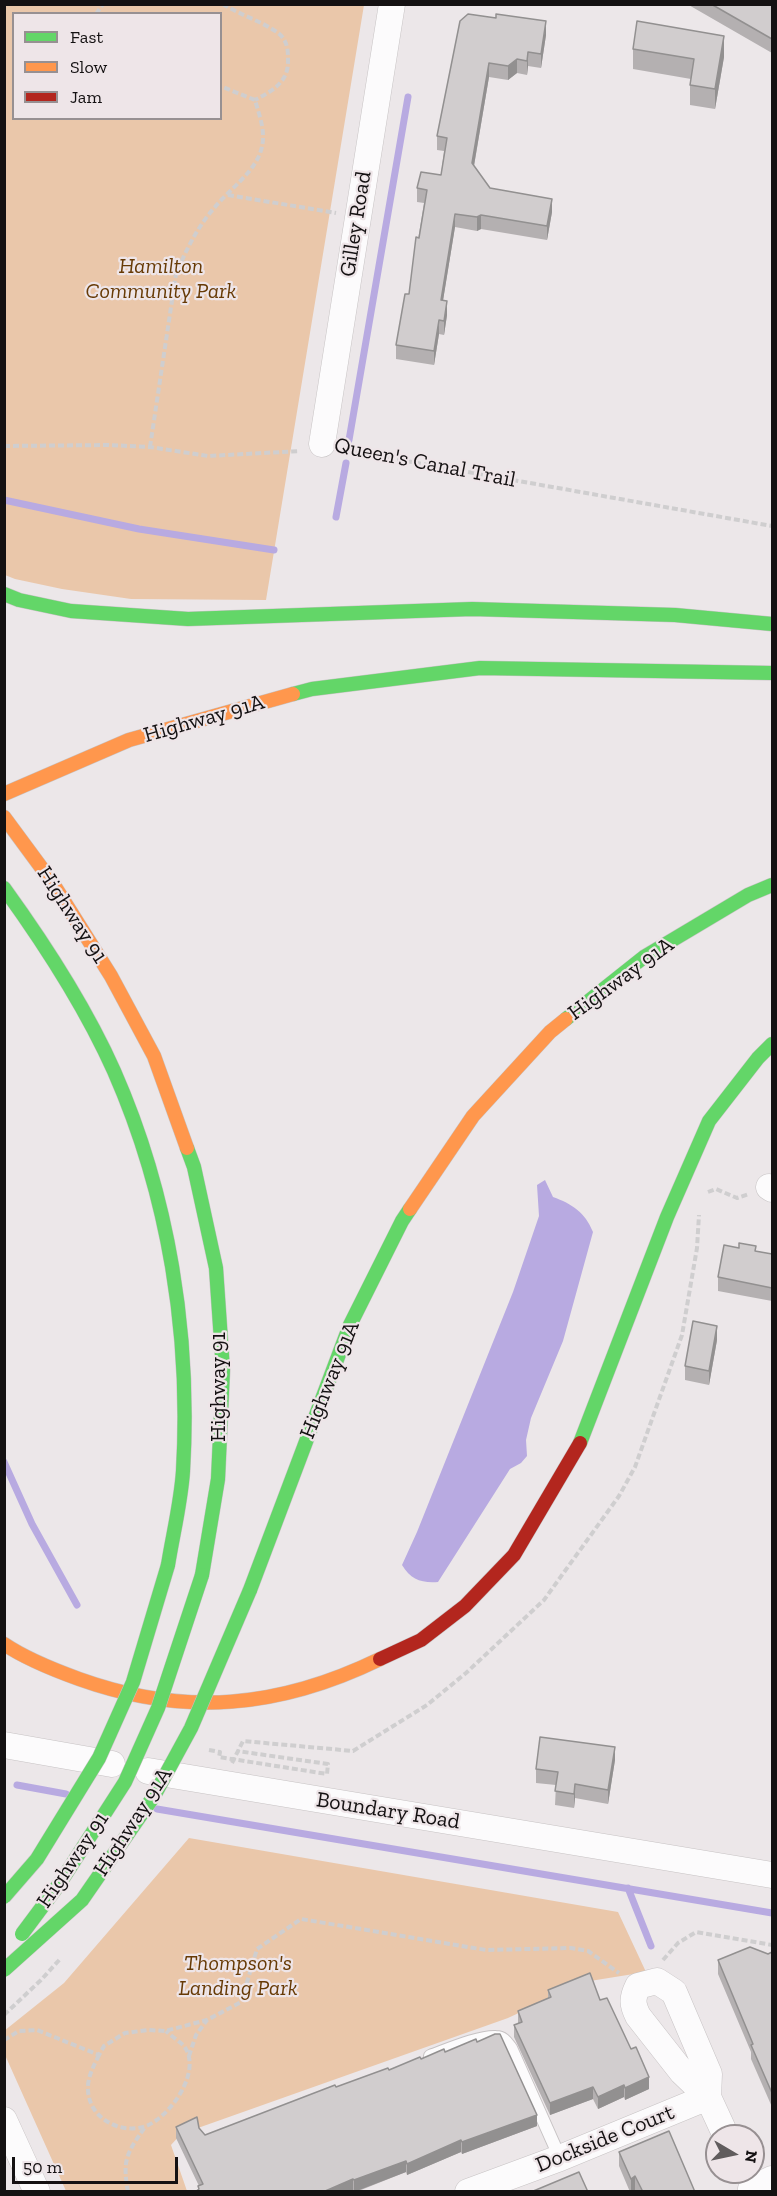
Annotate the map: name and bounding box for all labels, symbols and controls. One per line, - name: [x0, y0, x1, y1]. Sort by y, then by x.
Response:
- legend: [12, 12, 222, 120]
- text: Fast: [70, 26, 103, 48]
- text: Slow: [70, 56, 107, 78]
- text: Jam: [70, 86, 102, 108]
- street label: Gilley Road: [335, 169, 377, 279]
- park label: Hamilton Community Park: [86, 254, 236, 306]
- street label: Queen's Canal Trail: [332, 432, 518, 494]
- street label: Highway 91A: [141, 689, 267, 749]
- street label: Highway 91: [31, 862, 113, 968]
- street label: Highway 91A: [563, 932, 679, 1026]
- street label: Highway 91A: [294, 1317, 366, 1443]
- street label: Highway 91: [206, 1332, 232, 1442]
- street label: Highway 91A: [88, 1763, 178, 1881]
- street label: Boundary Road: [314, 1787, 462, 1835]
- street label: Highway 91: [31, 1807, 115, 1913]
- park label: Thompson's Landing Park: [178, 1951, 298, 2002]
- street label: Dockside Court: [532, 2099, 678, 2179]
- north arrow: [705, 2124, 765, 2184]
- scale bar: [15, 2145, 182, 2183]
- text: N: [741, 2149, 762, 2164]
- text: 50 m: [23, 2156, 62, 2178]

